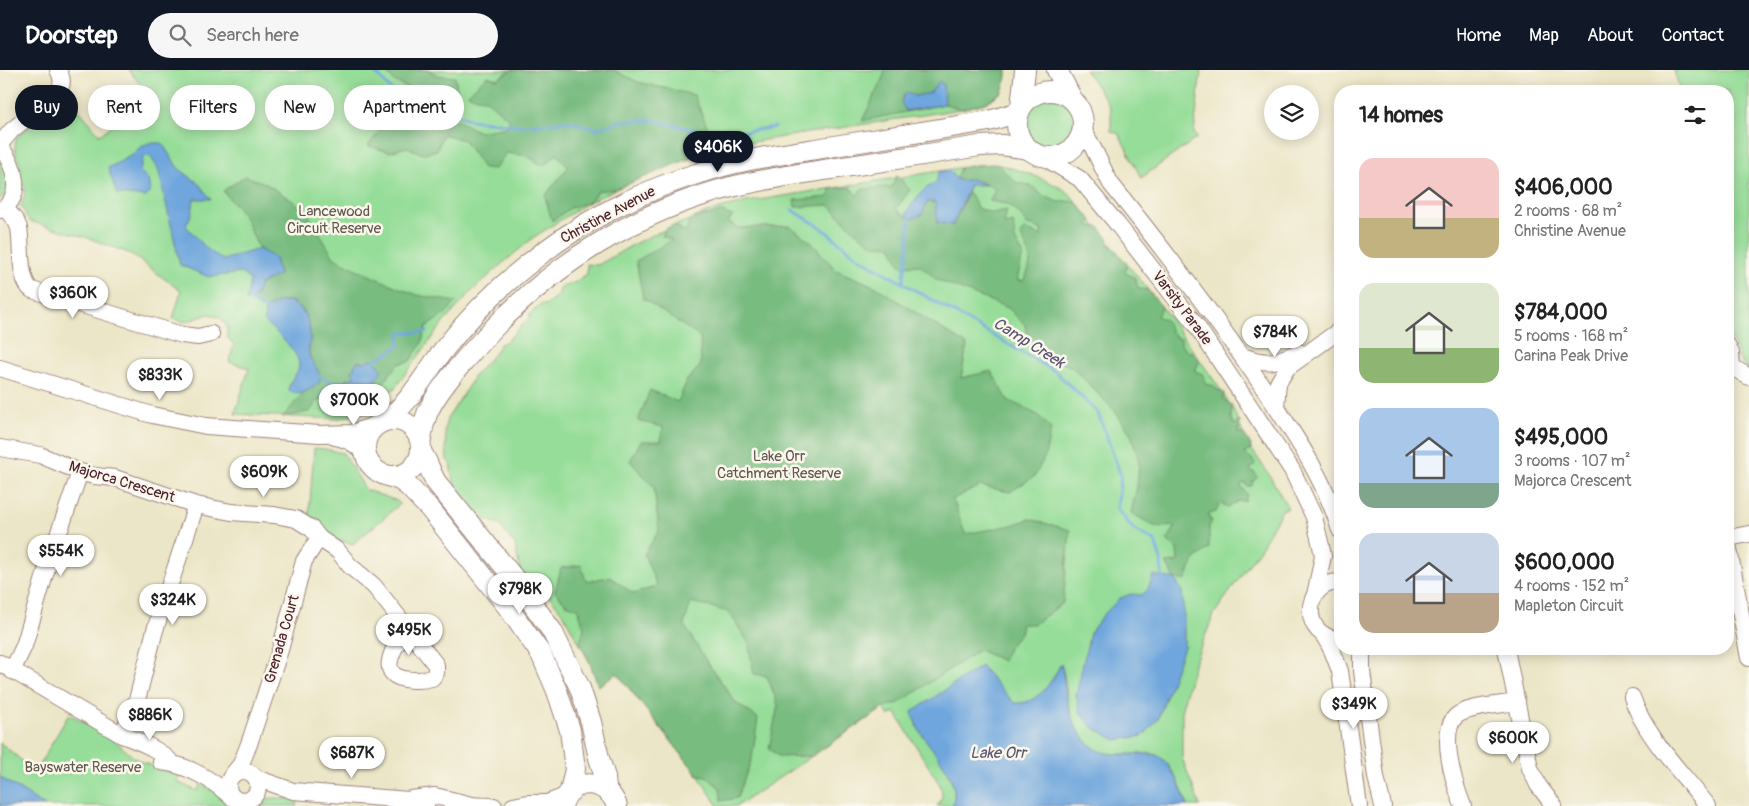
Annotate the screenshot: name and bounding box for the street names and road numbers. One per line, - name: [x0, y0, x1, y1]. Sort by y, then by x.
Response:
- street label: Christine Avenue: [557, 182, 659, 248]
- street label: Varsity Parade: [1148, 267, 1217, 349]
- street label: Majorca Crescent: [67, 457, 178, 507]
- street label: Grenada Court: [260, 592, 304, 686]

